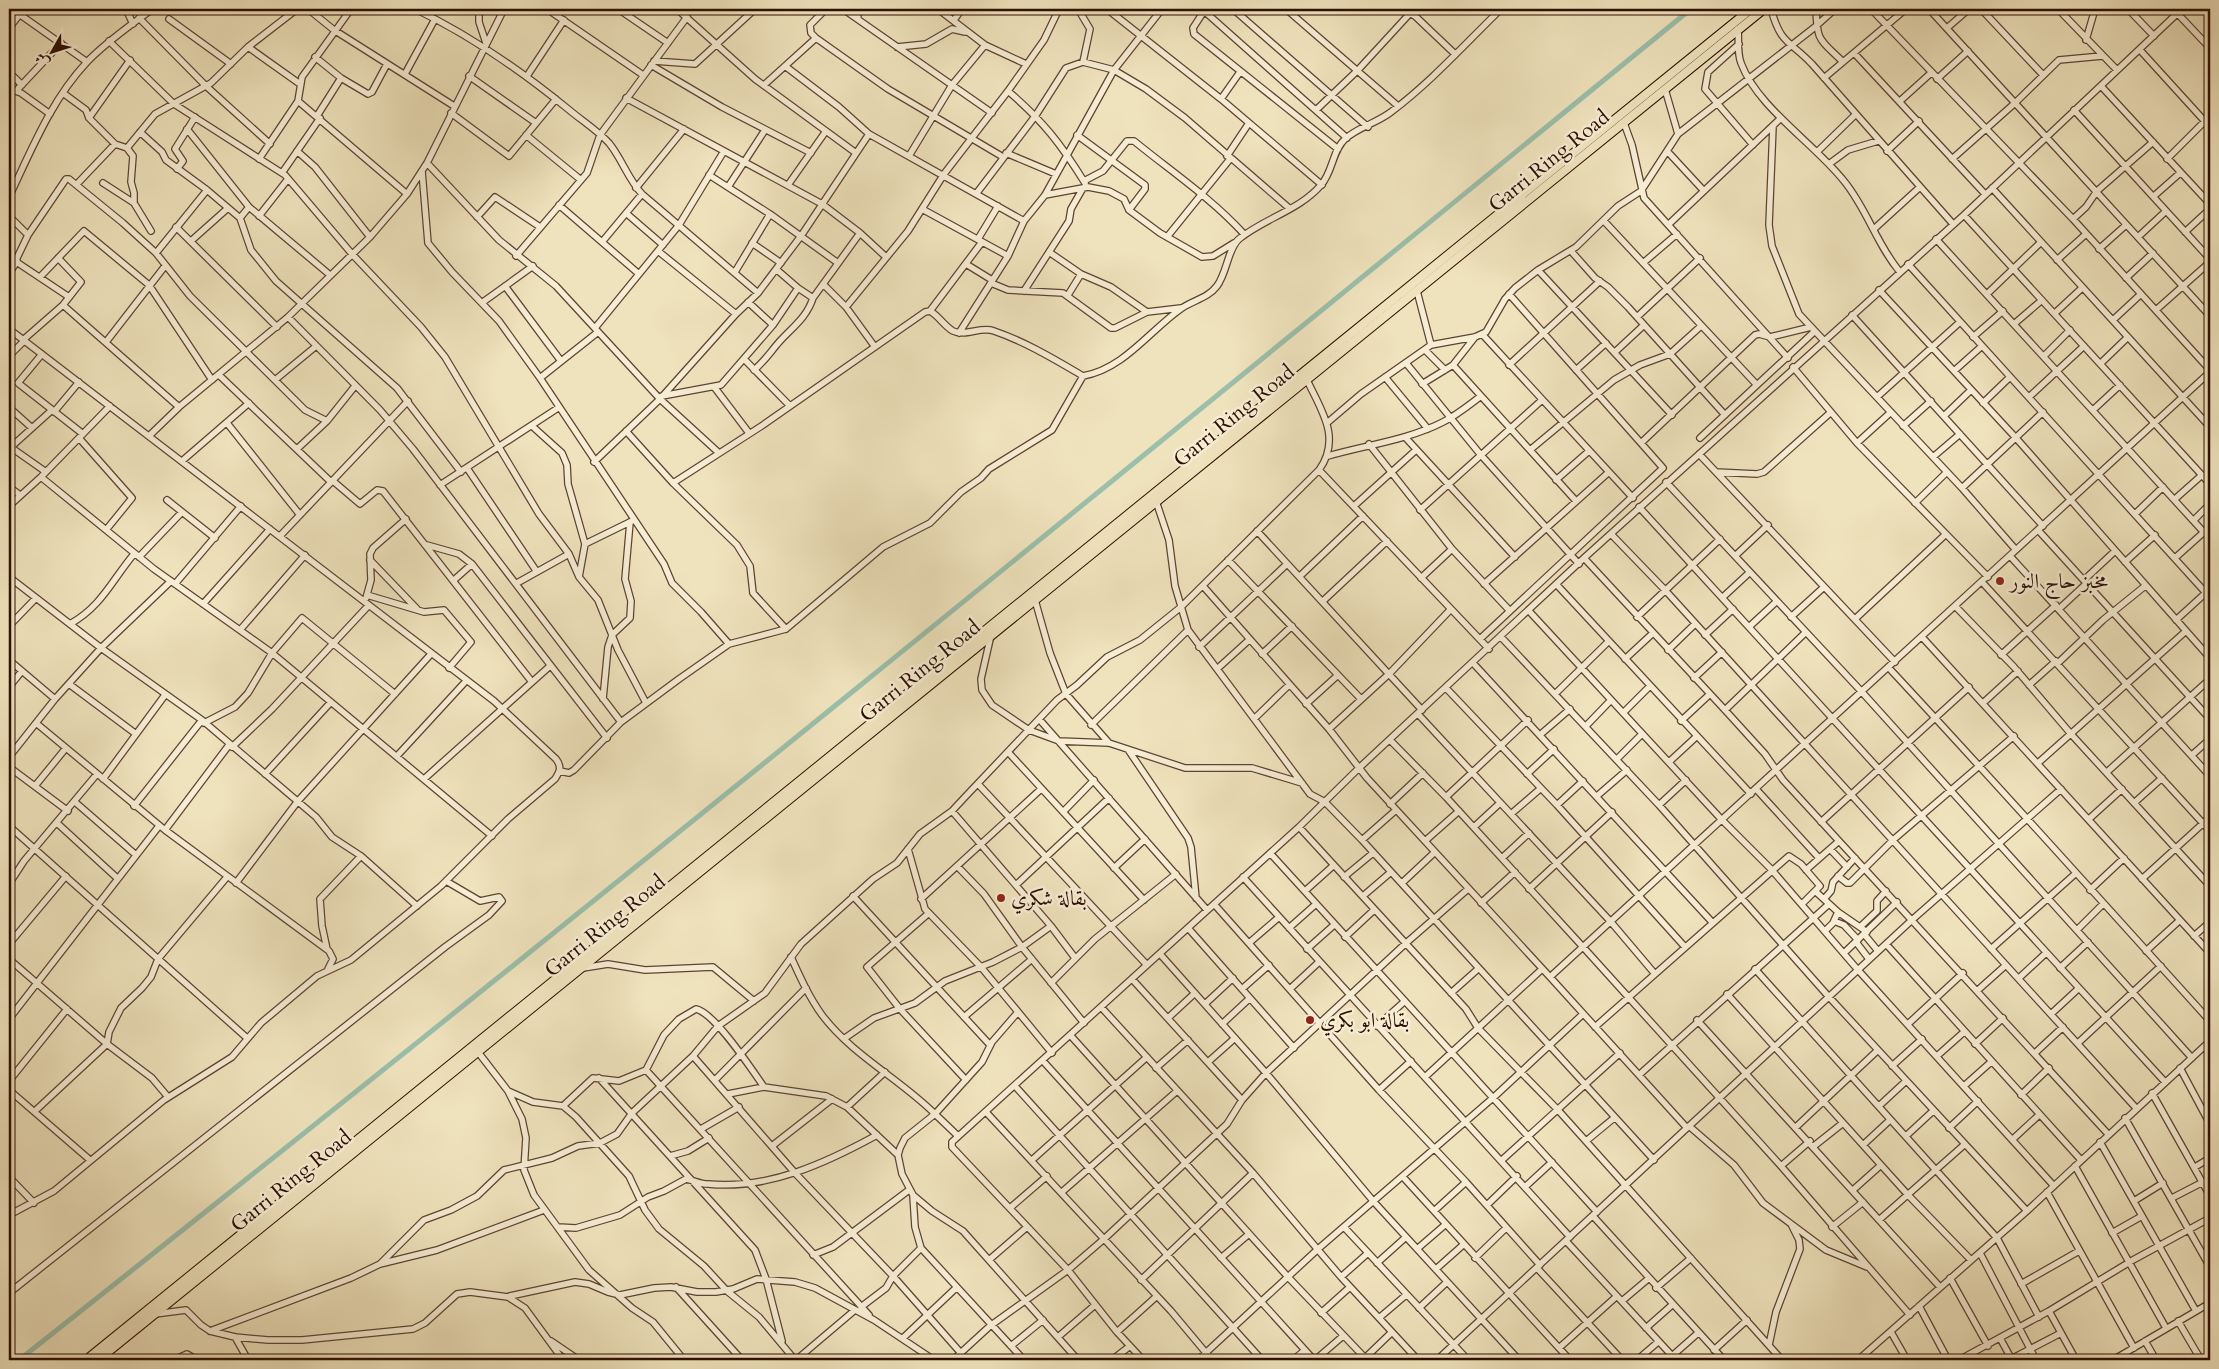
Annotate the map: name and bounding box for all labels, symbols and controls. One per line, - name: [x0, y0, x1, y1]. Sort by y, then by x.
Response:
- north arrow: [28, 28, 78, 78]
- text: ش: [30, 48, 54, 71]
- street label: Garri Ring Road: [1482, 103, 1616, 219]
- street label: Garri Ring Road: [1167, 358, 1301, 474]
- place label: مخبز حاج النور: [2008, 567, 2108, 600]
- marker: مخبز حاج النور: [1994, 575, 2006, 587]
- street label: Garri Ring Road: [853, 613, 987, 729]
- street label: Garri Ring Road: [538, 868, 672, 984]
- place label: بقالة شكري: [1011, 884, 1087, 914]
- marker: بقالة شكري: [995, 892, 1007, 904]
- place label: بقالة ابو بكري: [1320, 1006, 1409, 1036]
- marker: بقالة ابو بكري: [1304, 1014, 1316, 1026]
- street label: Garri Ring Road: [224, 1123, 358, 1239]

